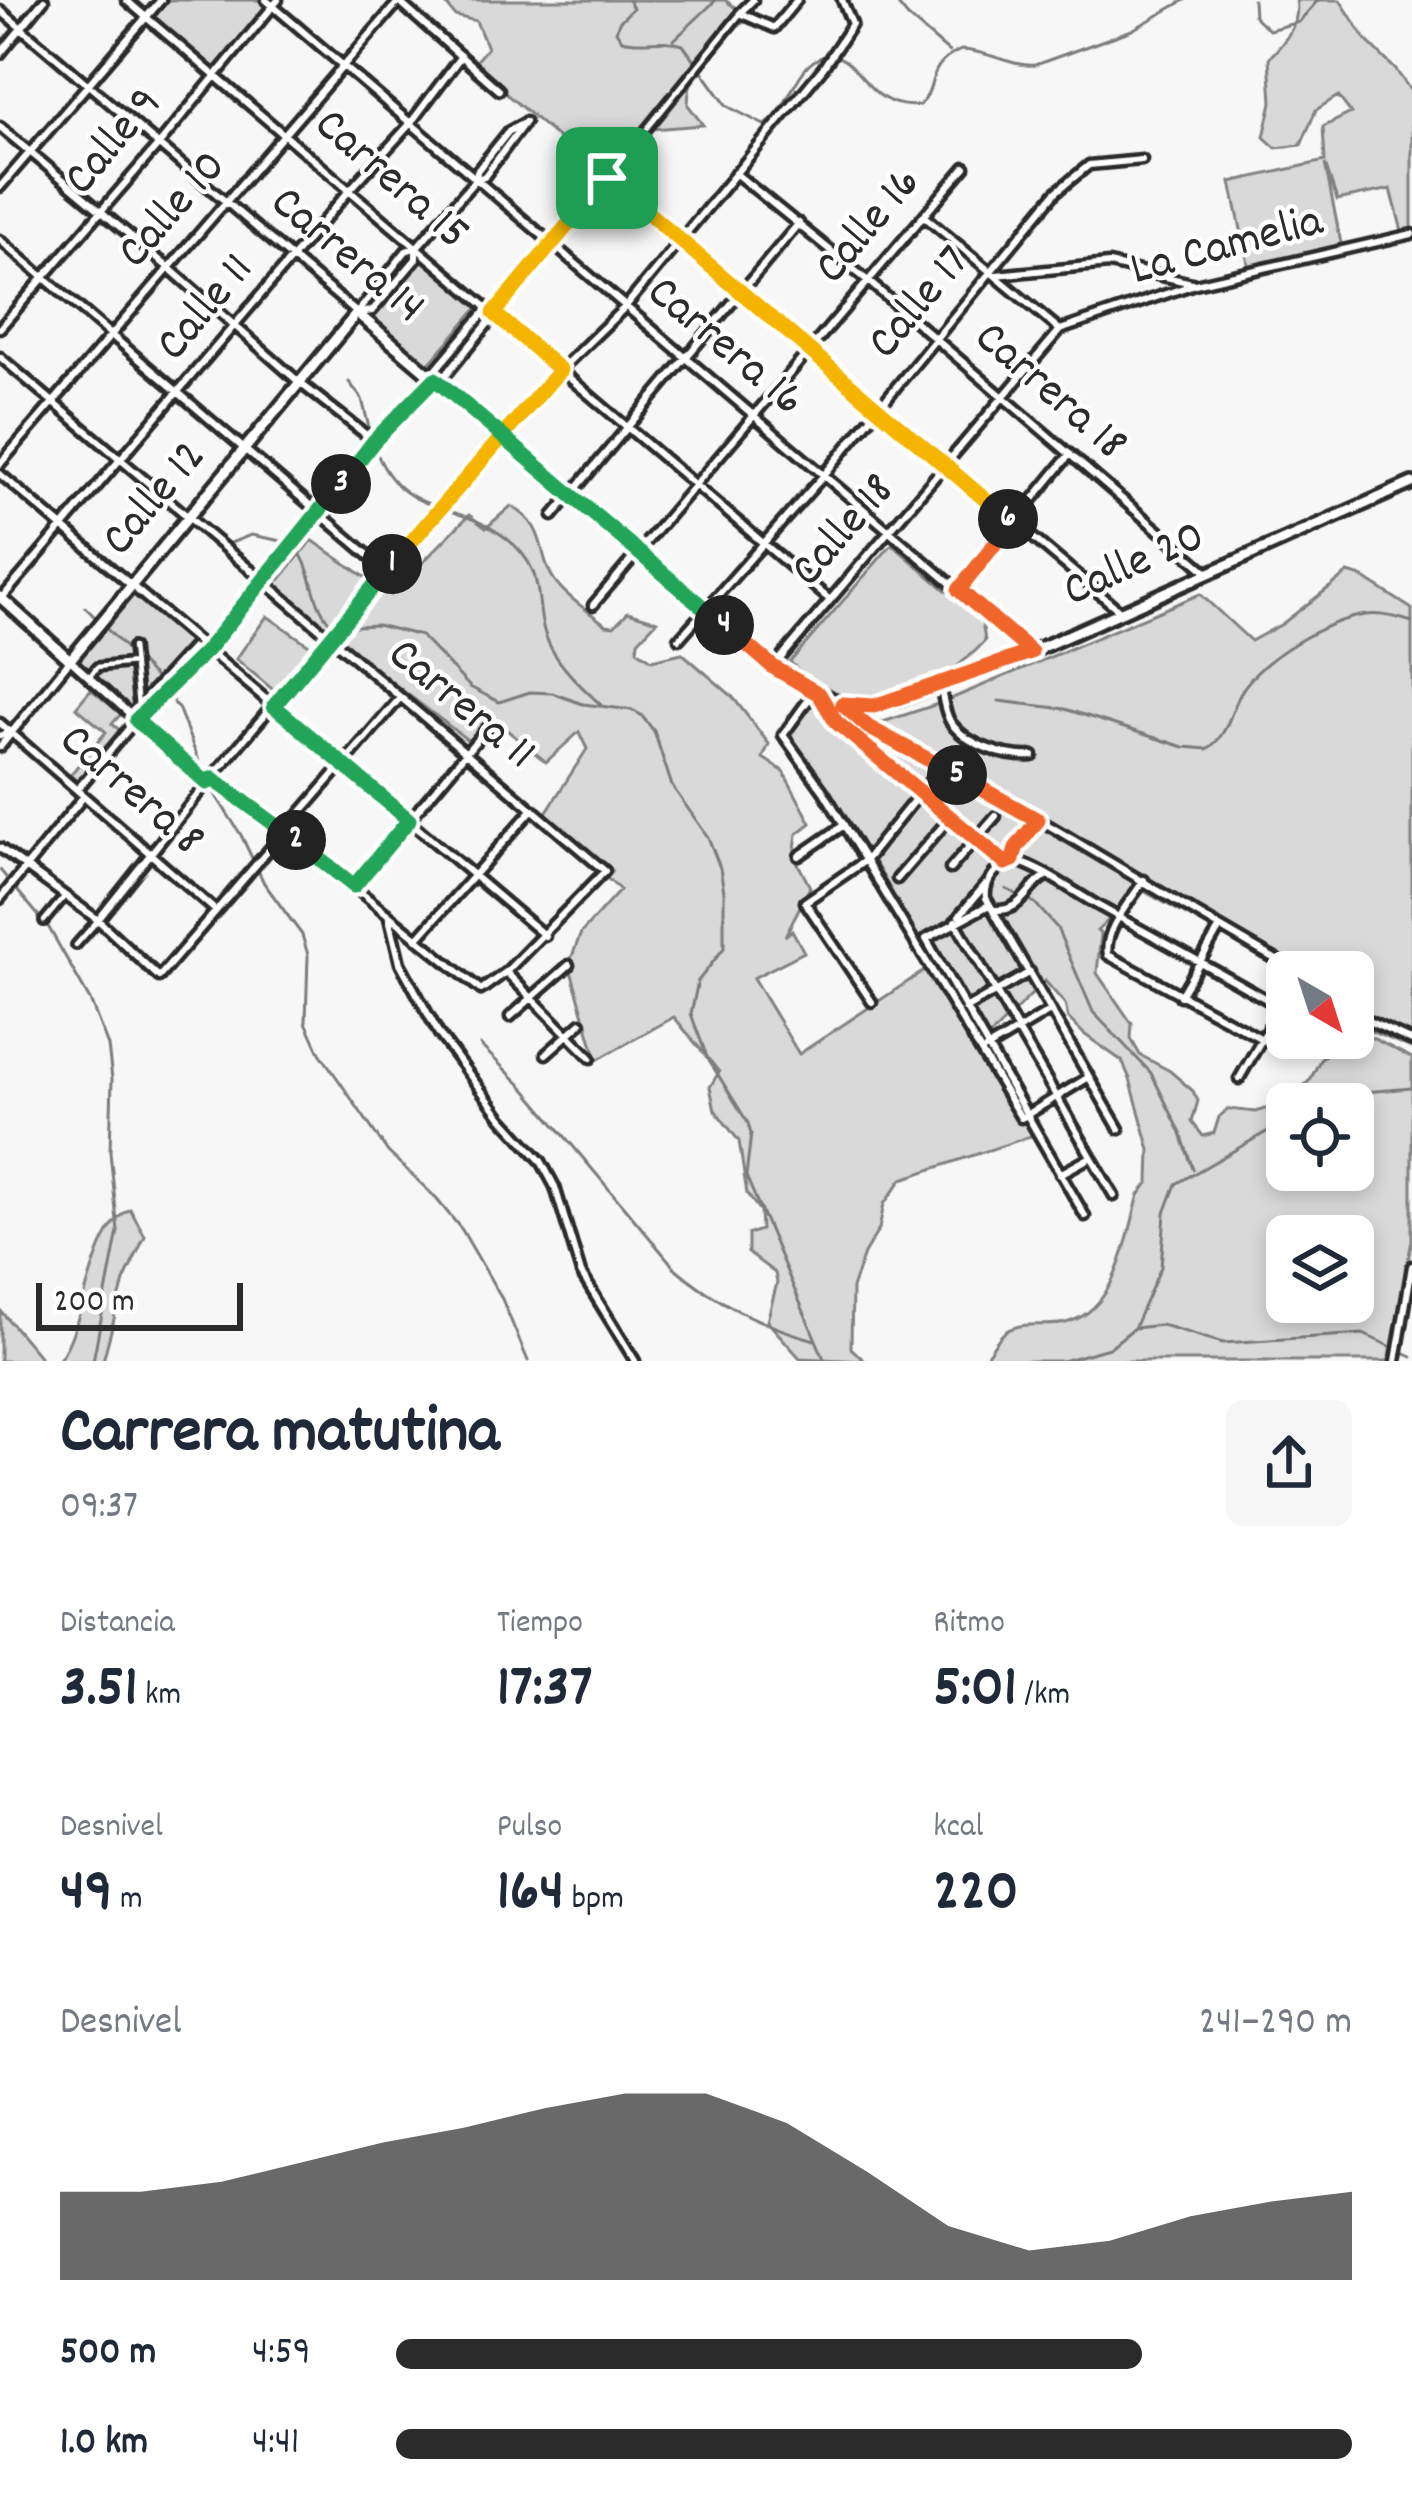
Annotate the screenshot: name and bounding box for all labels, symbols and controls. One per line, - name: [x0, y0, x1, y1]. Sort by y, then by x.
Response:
- street label: Calle 9: [49, 74, 181, 212]
- street label: Carrera 15: [297, 94, 483, 268]
- pin: [556, 127, 658, 229]
- street label: Calle 10: [103, 136, 245, 286]
- icon: arrive: [574, 145, 640, 211]
- street label: Calle 16: [800, 153, 940, 301]
- street label: Carrera 14: [253, 171, 439, 343]
- street label: La Camelia: [1123, 189, 1332, 307]
- street label: Calle 17: [853, 232, 989, 376]
- street label: Calle 11: [141, 240, 273, 378]
- street label: Carrera 16: [630, 261, 818, 435]
- street label: Carrera 18: [957, 307, 1141, 479]
- street label: Calle 12: [87, 427, 225, 573]
- pin: 3: [311, 454, 371, 514]
- text: 3: [334, 460, 348, 507]
- street label: Calle 18: [776, 460, 914, 604]
- pin: 6: [978, 489, 1038, 549]
- text: 6: [1000, 495, 1016, 542]
- street label: Calle 20: [1053, 504, 1217, 628]
- pin: 1: [362, 534, 422, 594]
- text: 1: [388, 540, 396, 587]
- pin: 4: [694, 595, 754, 655]
- text: 4: [717, 601, 731, 648]
- street label: Carrera 11: [371, 623, 549, 789]
- street label: Carrera 8: [42, 709, 218, 875]
- pin: 5: [927, 745, 987, 805]
- text: 5: [949, 751, 965, 798]
- pin: 2: [266, 810, 326, 870]
- text: 2: [289, 816, 303, 863]
- north arrow: [1266, 951, 1374, 1059]
- map controls: [1266, 951, 1374, 1323]
- button: locate: [1266, 1083, 1374, 1191]
- button: layers: [1266, 1215, 1374, 1323]
- scale bar: [36, 1277, 243, 1330]
- text: 200 m: [54, 1280, 135, 1327]
- text: Carrera matutina: [60, 1389, 499, 1483]
- button: share: [1226, 1400, 1352, 1526]
- text: 09:37: [60, 1481, 138, 1536]
- text: Distancia: [60, 1601, 175, 1648]
- text: Tiempo: [497, 1601, 583, 1648]
- text: Ritmo: [933, 1601, 1005, 1648]
- text: 3.51: [60, 1648, 138, 1734]
- text: 17:37: [497, 1648, 592, 1734]
- text: 5:01: [933, 1648, 1017, 1734]
- text: km: [138, 1673, 181, 1720]
- text: /km: [1017, 1673, 1070, 1720]
- text: Desnivel: [60, 1805, 163, 1852]
- text: Pulso: [497, 1805, 562, 1852]
- text: kcal: [933, 1805, 983, 1852]
- text: 49: [60, 1852, 112, 1938]
- text: 164: [497, 1852, 564, 1938]
- text: 220: [933, 1852, 1018, 1938]
- text: m: [112, 1877, 143, 1924]
- text: bpm: [564, 1877, 624, 1924]
- text: Desnivel: [60, 1997, 182, 2052]
- text: 241–290 m: [1199, 1997, 1352, 2052]
- text: 500 m: [60, 2327, 156, 2382]
- text: 4:59: [252, 2327, 311, 2382]
- text: 1.0 km: [60, 2417, 148, 2472]
- text: 4:41: [252, 2417, 299, 2472]

